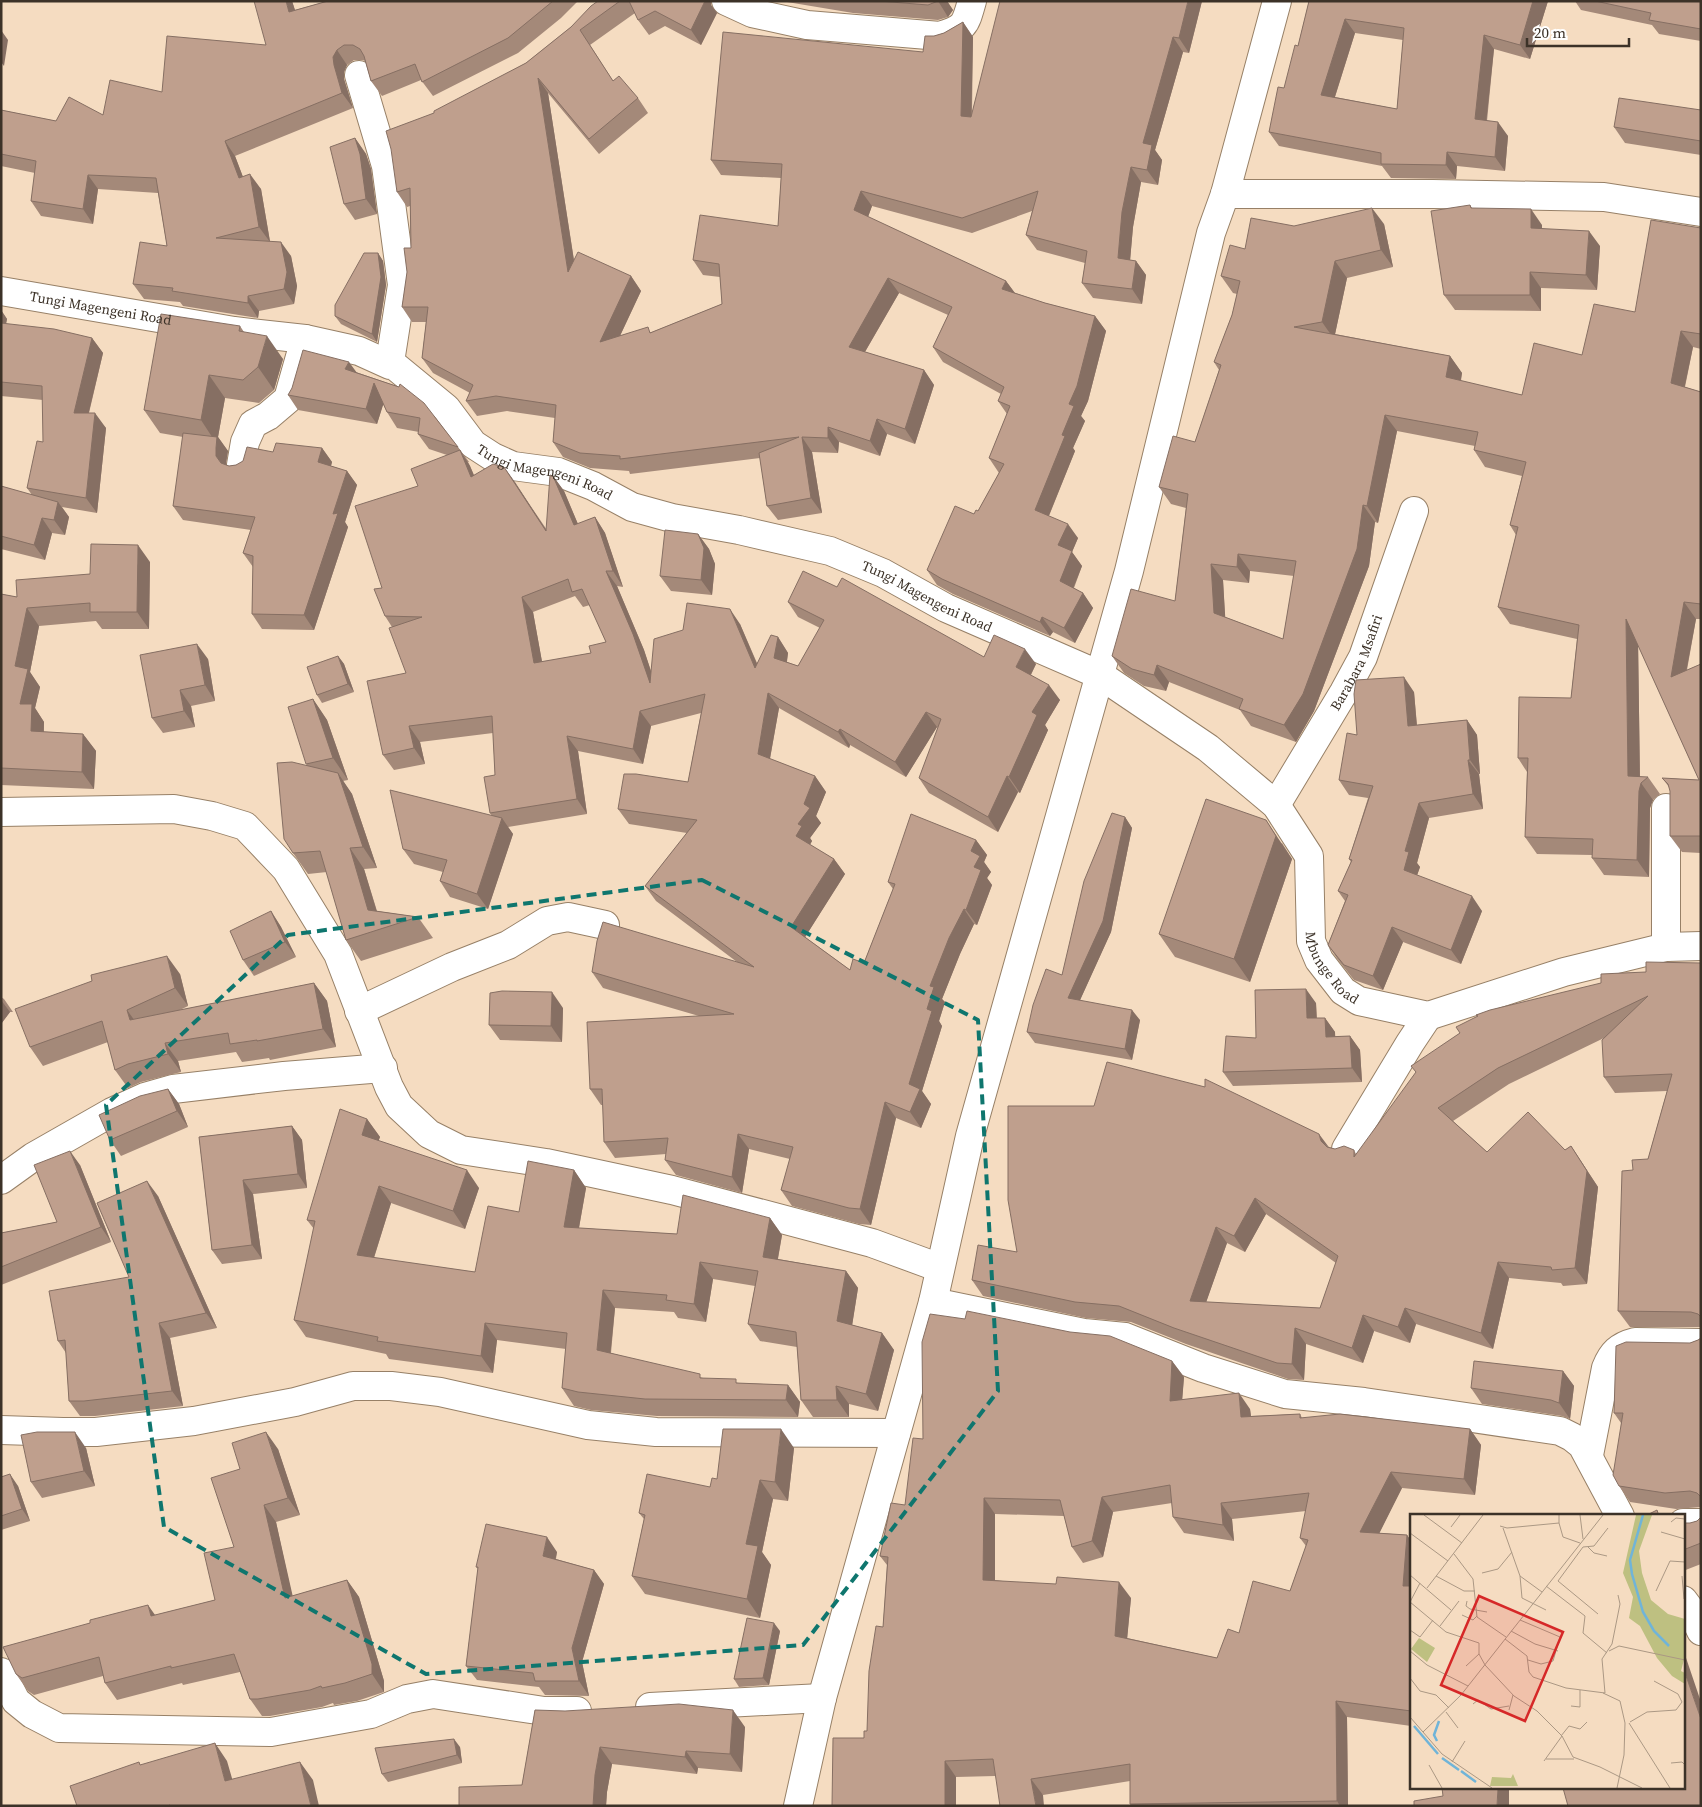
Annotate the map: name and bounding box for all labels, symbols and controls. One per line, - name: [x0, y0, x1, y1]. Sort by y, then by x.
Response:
- scale bar: [1527, 15, 1630, 47]
- text: 20 m: [1534, 22, 1566, 43]
- street label: Tungi Magengeni Road: [28, 286, 173, 330]
- street label: Tungi Magengeni Road: [473, 439, 617, 505]
- street label: Tungi Magengeni Road: [859, 555, 995, 637]
- street label: Barabara Msafiri: [1325, 612, 1387, 714]
- street label: Mbunge Road: [1301, 931, 1363, 1009]
- inset map: [1410, 1514, 1684, 1790]

